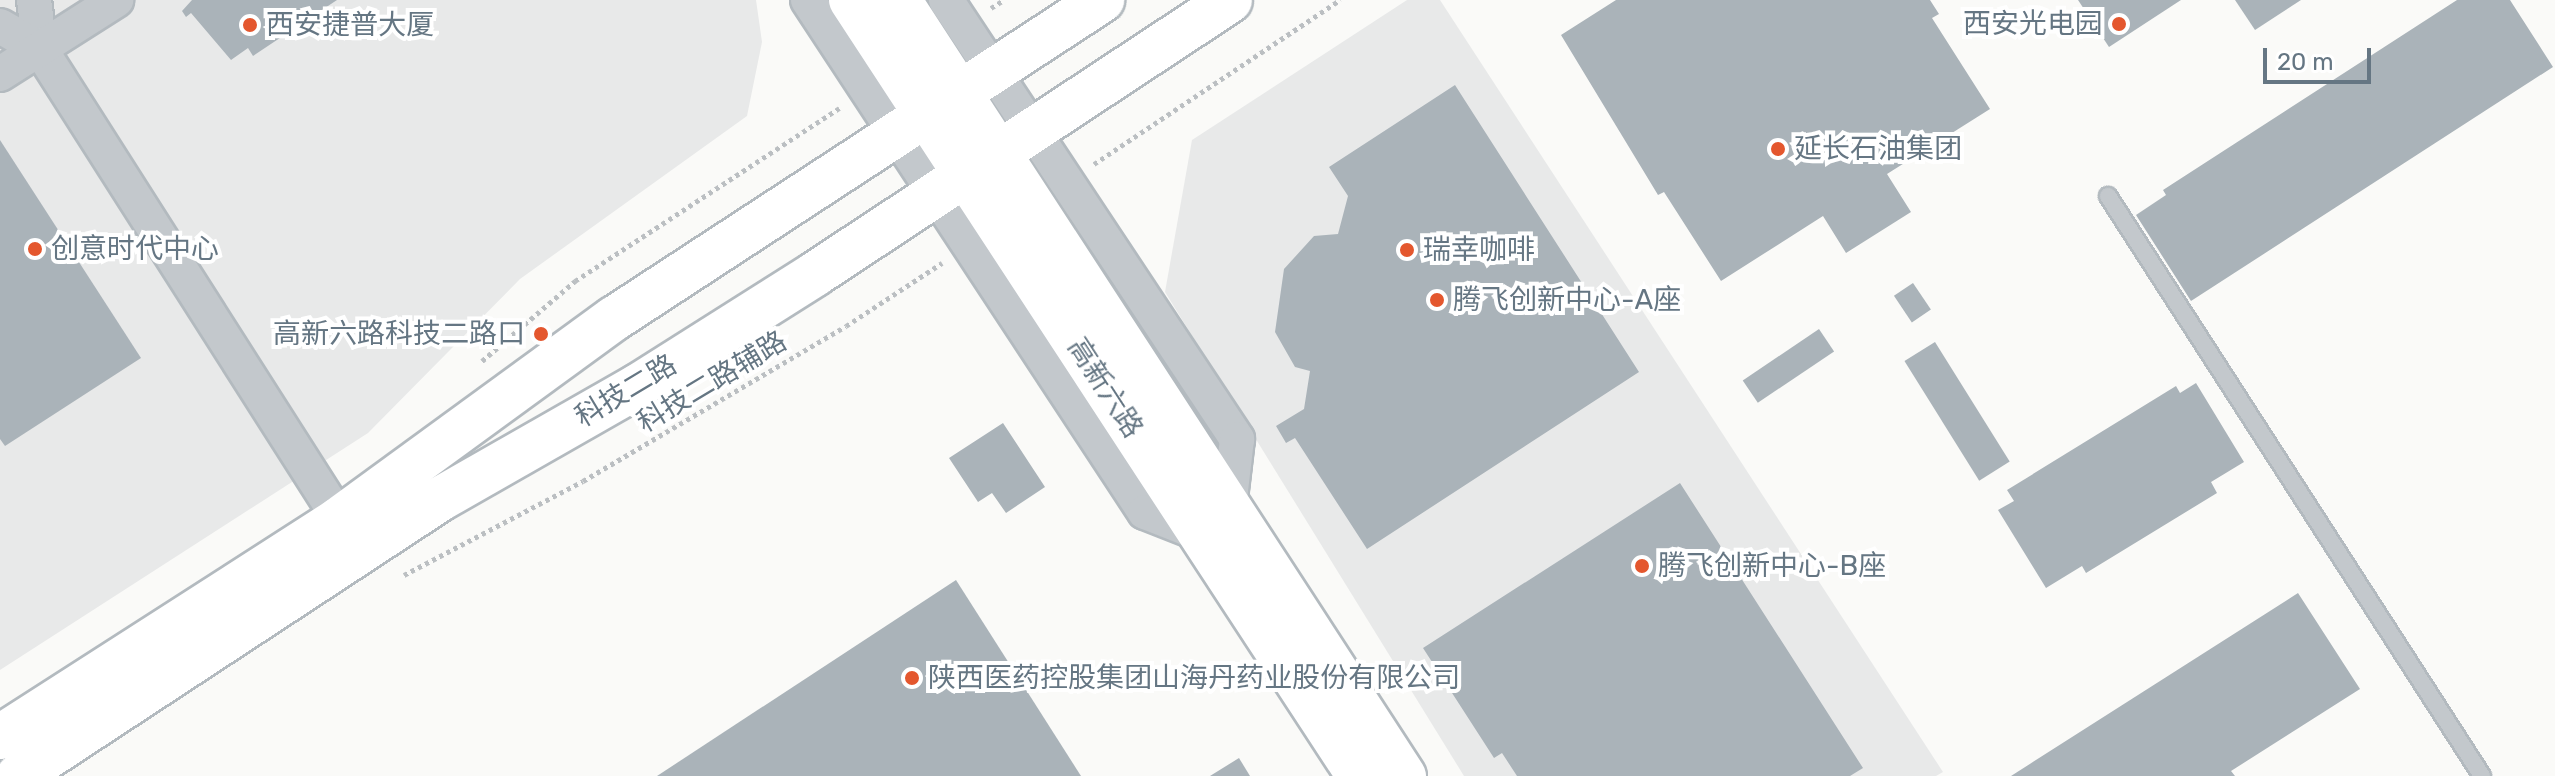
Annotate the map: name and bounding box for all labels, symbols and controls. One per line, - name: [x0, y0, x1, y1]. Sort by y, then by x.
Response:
- place label: 西安光电园: [1963, 7, 2103, 41]
- place label: 西安捷普大厦: [266, 8, 434, 42]
- marker: 西安光电园: [2110, 15, 2128, 33]
- marker: 西安捷普大厦: [241, 16, 259, 34]
- scale bar: [2267, 32, 2375, 82]
- text: 20 m: [2277, 48, 2334, 76]
- place label: 延长石油集团: [1794, 132, 1962, 166]
- marker: 延长石油集团: [1769, 140, 1787, 158]
- place label: 创意时代中心: [51, 232, 219, 266]
- place label: 瑞幸咖啡: [1423, 233, 1535, 267]
- marker: 创意时代中心: [26, 240, 44, 258]
- marker: 瑞幸咖啡: [1398, 241, 1416, 259]
- place label: 腾飞创新中心-A座: [1453, 283, 1681, 317]
- marker: 腾飞创新中心-A座: [1428, 291, 1446, 309]
- place label: 高新六路科技二路口: [273, 317, 525, 351]
- street label: 科技二路辅路: [631, 324, 793, 440]
- marker: 高新六路科技二路口: [532, 325, 550, 343]
- street label: 高新六路: [1060, 332, 1150, 444]
- street label: 科技二路: [569, 348, 683, 434]
- place label: 腾飞创新中心-B座: [1658, 549, 1886, 583]
- marker: 腾飞创新中心-B座: [1633, 557, 1651, 575]
- place label: 陕西医药控股集团山海丹药业股份有限公司: [928, 661, 1460, 695]
- marker: 陕西医药控股集团山海丹药业股份有限公司: [903, 669, 921, 687]

